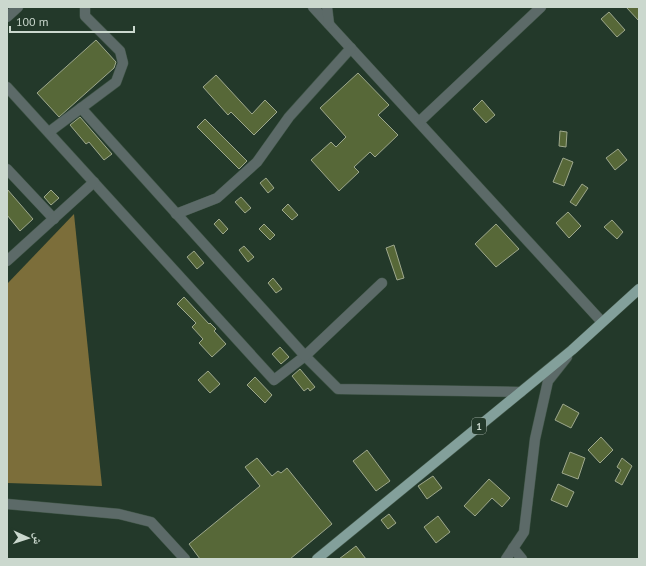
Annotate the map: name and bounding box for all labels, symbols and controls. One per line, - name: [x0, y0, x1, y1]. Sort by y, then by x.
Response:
- scale bar: [10, 8, 134, 34]
- text: 100 m: [16, 14, 49, 29]
- road number: 1: [472, 418, 486, 434]
- north arrow: [8, 518, 48, 558]
- text: ش: [30, 532, 45, 545]

